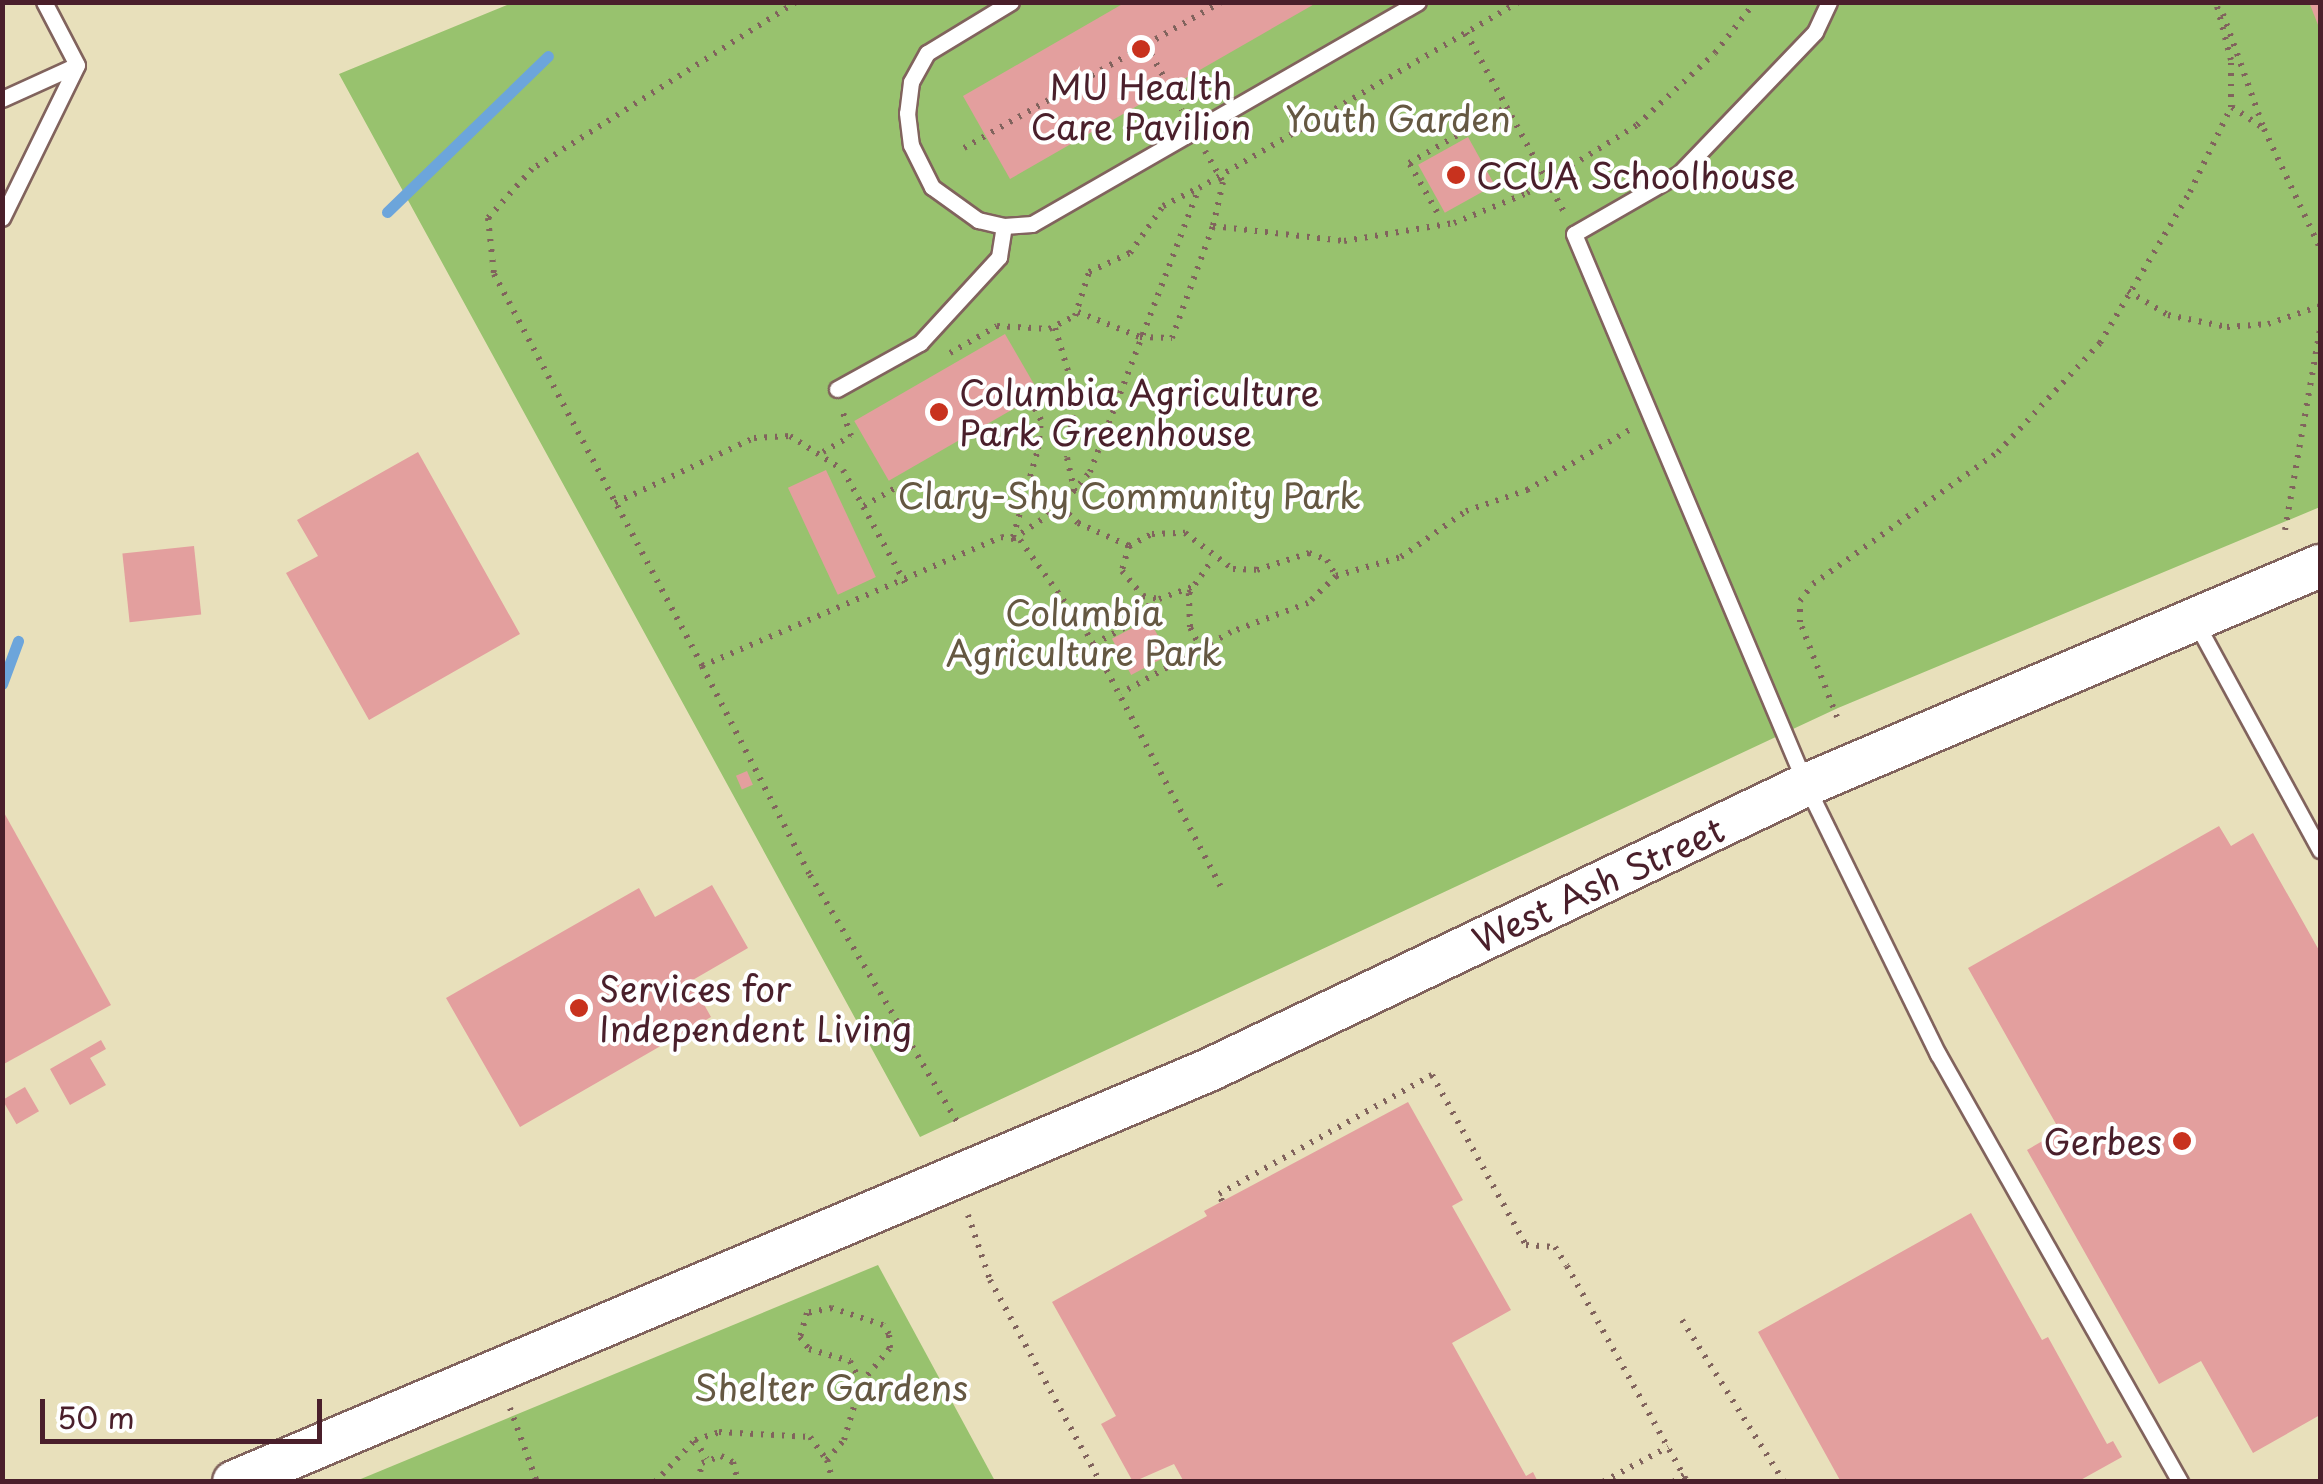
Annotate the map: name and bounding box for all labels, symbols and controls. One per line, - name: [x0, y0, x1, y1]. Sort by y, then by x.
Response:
- marker: MU Health Care Pavilion: [1130, 38, 1152, 60]
- place label: MU Health Care Pavilion: [1031, 65, 1251, 147]
- park label: Youth Garden: [1284, 97, 1512, 139]
- place label: CCUA Schoolhouse: [1476, 154, 1797, 196]
- marker: CCUA Schoolhouse: [1445, 164, 1467, 186]
- place label: Columbia Agriculture Park Greenhouse: [959, 371, 1318, 453]
- marker: Columbia Agriculture Park Greenhouse: [928, 401, 950, 423]
- park label: Clary-Shy Community Park: [895, 474, 1363, 516]
- park label: Columbia Agriculture Park: [945, 591, 1223, 673]
- street label: West Ash Street: [1466, 807, 1730, 961]
- place label: Services for Independent Living: [599, 967, 913, 1049]
- marker: Services for Independent Living: [568, 997, 590, 1019]
- place label: Gerbes: [2043, 1120, 2162, 1162]
- marker: Gerbes: [2171, 1130, 2193, 1152]
- park label: Shelter Gardens: [695, 1366, 967, 1408]
- scale bar: [45, 1379, 328, 1441]
- text: 50 m: [57, 1394, 135, 1439]

